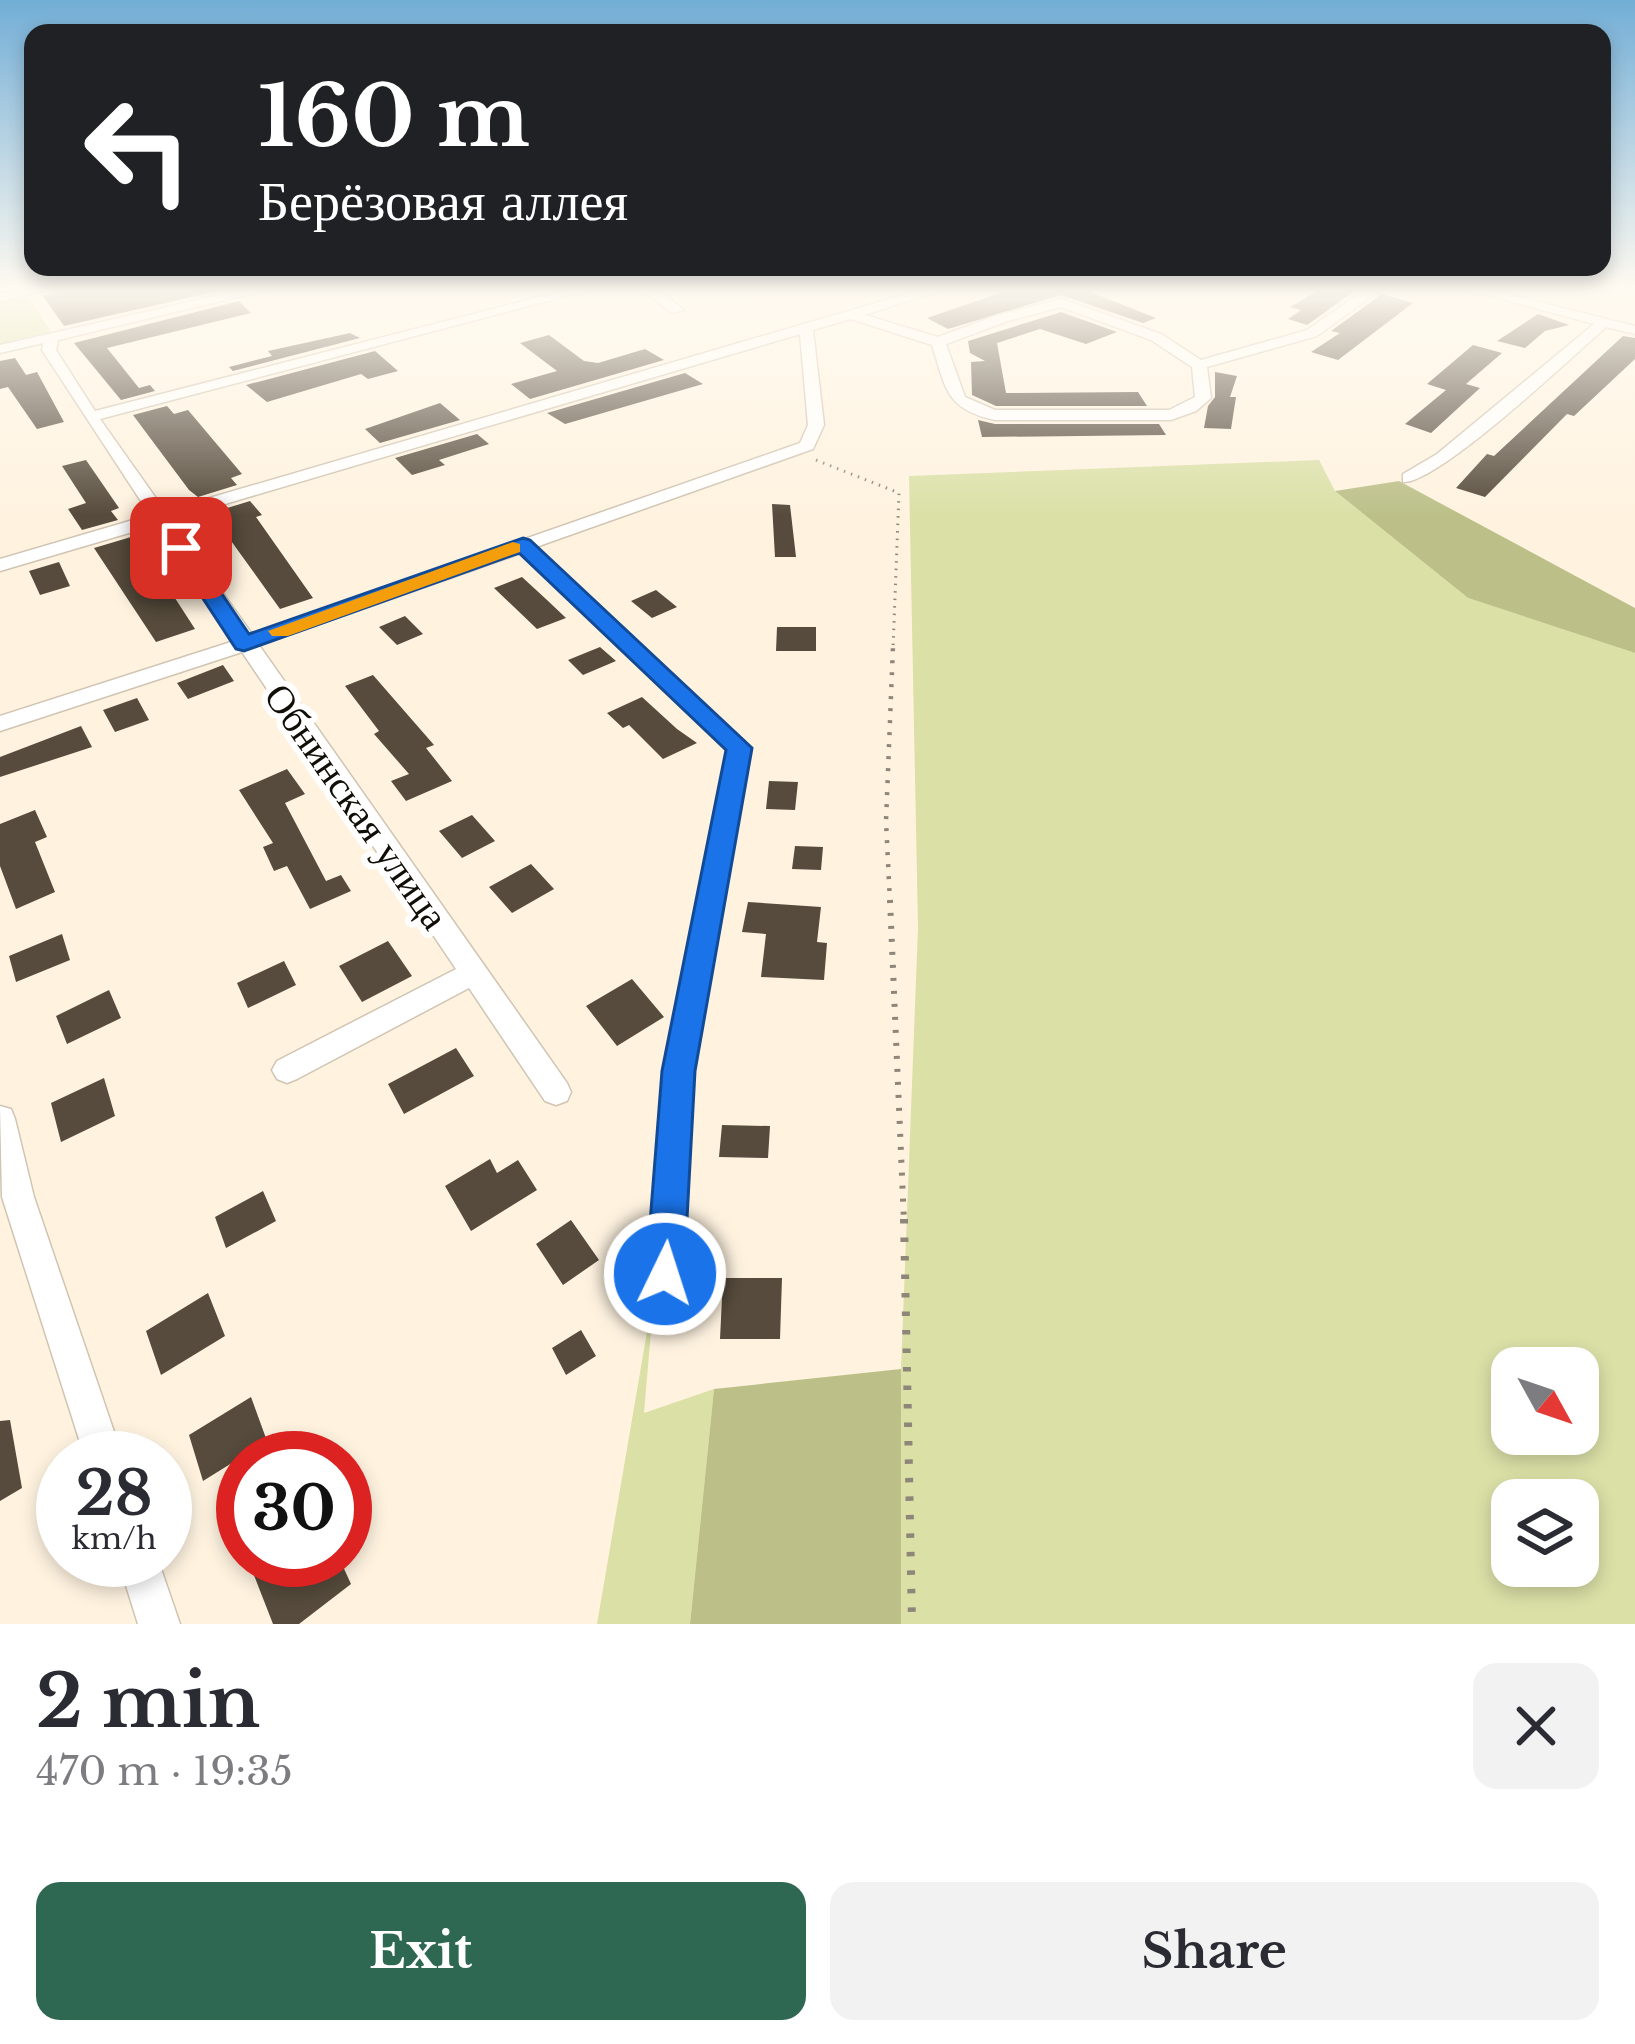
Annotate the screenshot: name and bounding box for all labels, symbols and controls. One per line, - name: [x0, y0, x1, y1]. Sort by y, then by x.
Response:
- text: 160 m: [258, 65, 530, 169]
- icon: left: [60, 72, 216, 228]
- text: Берёзовая аллея: [258, 168, 628, 235]
- pin: [130, 497, 232, 599]
- icon: arrive: [148, 515, 214, 581]
- street label: Обнинская улица: [254, 674, 460, 939]
- position arrow: [602, 1211, 728, 1337]
- north arrow: [1491, 1347, 1599, 1455]
- map controls: [1491, 1347, 1599, 1587]
- speed limit sign: 30: [216, 1431, 372, 1587]
- text: 28: [75, 1457, 153, 1531]
- button: layers: [1491, 1479, 1599, 1587]
- text: km/h: [71, 1520, 157, 1557]
- text: 2 min: [36, 1657, 260, 1746]
- button: close: [1473, 1663, 1599, 1789]
- text: 470 m · 19:35: [36, 1747, 293, 1796]
- button: Exit: [36, 1882, 806, 2020]
- button: Share: [830, 1882, 1599, 2020]

